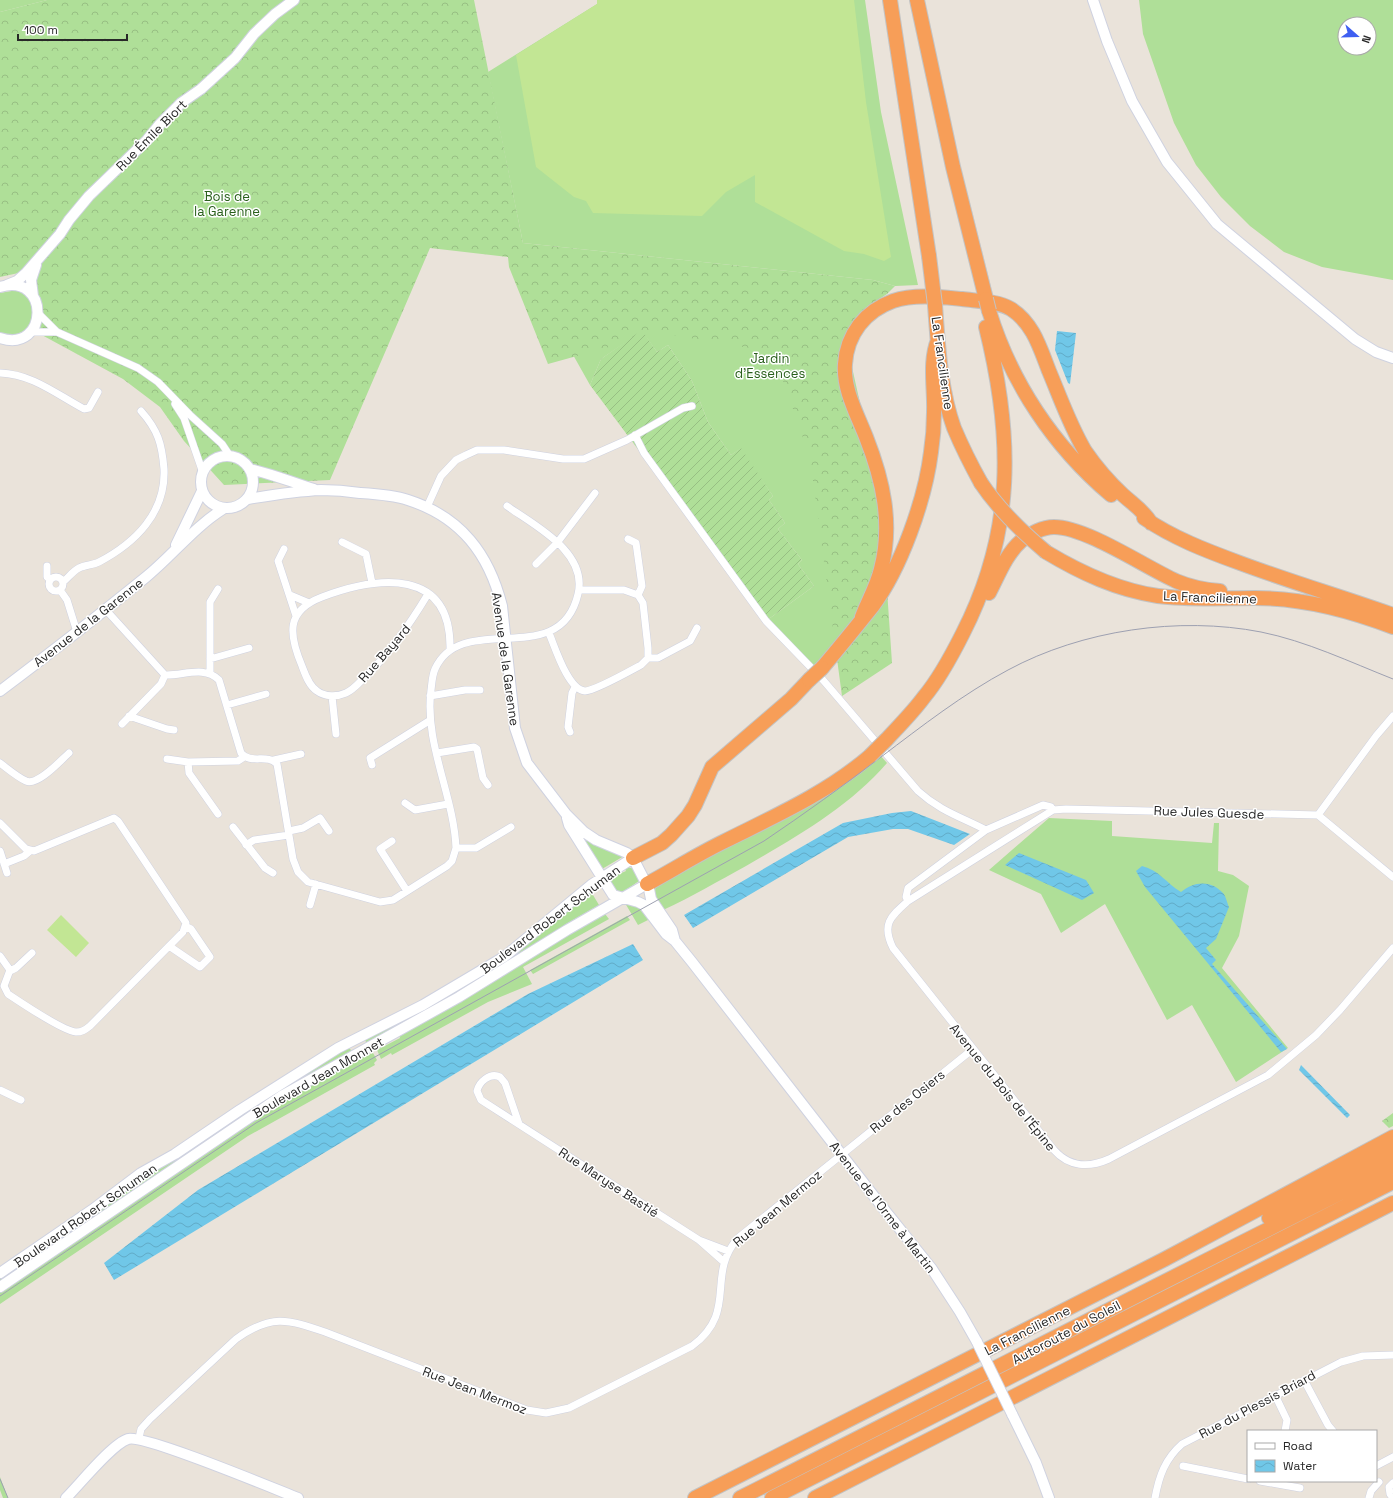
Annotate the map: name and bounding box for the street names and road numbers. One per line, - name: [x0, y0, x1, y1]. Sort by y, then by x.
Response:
- street label: Rue Émile Biort: [112, 96, 191, 175]
- street label: La Francilienne: [928, 315, 957, 411]
- street label: Avenue de la Garenne: [30, 574, 147, 671]
- street label: La Francilienne: [1163, 587, 1257, 608]
- street label: Avenue de la Garenne: [488, 591, 523, 727]
- street label: Rue Bayard: [354, 621, 414, 686]
- street label: Rue Jules Guesde: [1153, 802, 1265, 823]
- street label: Boulevard Robert Schuman: [477, 861, 624, 978]
- street label: Avenue du Bois de l'Épine: [946, 1020, 1059, 1155]
- street label: Boulevard Jean Monnet: [250, 1033, 387, 1122]
- street label: Rue des Osiers: [866, 1066, 948, 1137]
- street label: Avenue de l'Orme à Martin: [826, 1138, 939, 1277]
- street label: Rue Maryse Bastié: [555, 1144, 662, 1221]
- street label: Boulevard Robert Schuman: [11, 1160, 160, 1271]
- street label: Rue Jean Mermoz: [729, 1166, 825, 1250]
- street label: Autoroute du Soleil: [1009, 1297, 1123, 1368]
- street label: La Francilienne: [982, 1302, 1073, 1359]
- street label: Rue Jean Mermoz: [420, 1363, 530, 1418]
- street label: Rue du Plessis Briard: [1196, 1366, 1319, 1442]

